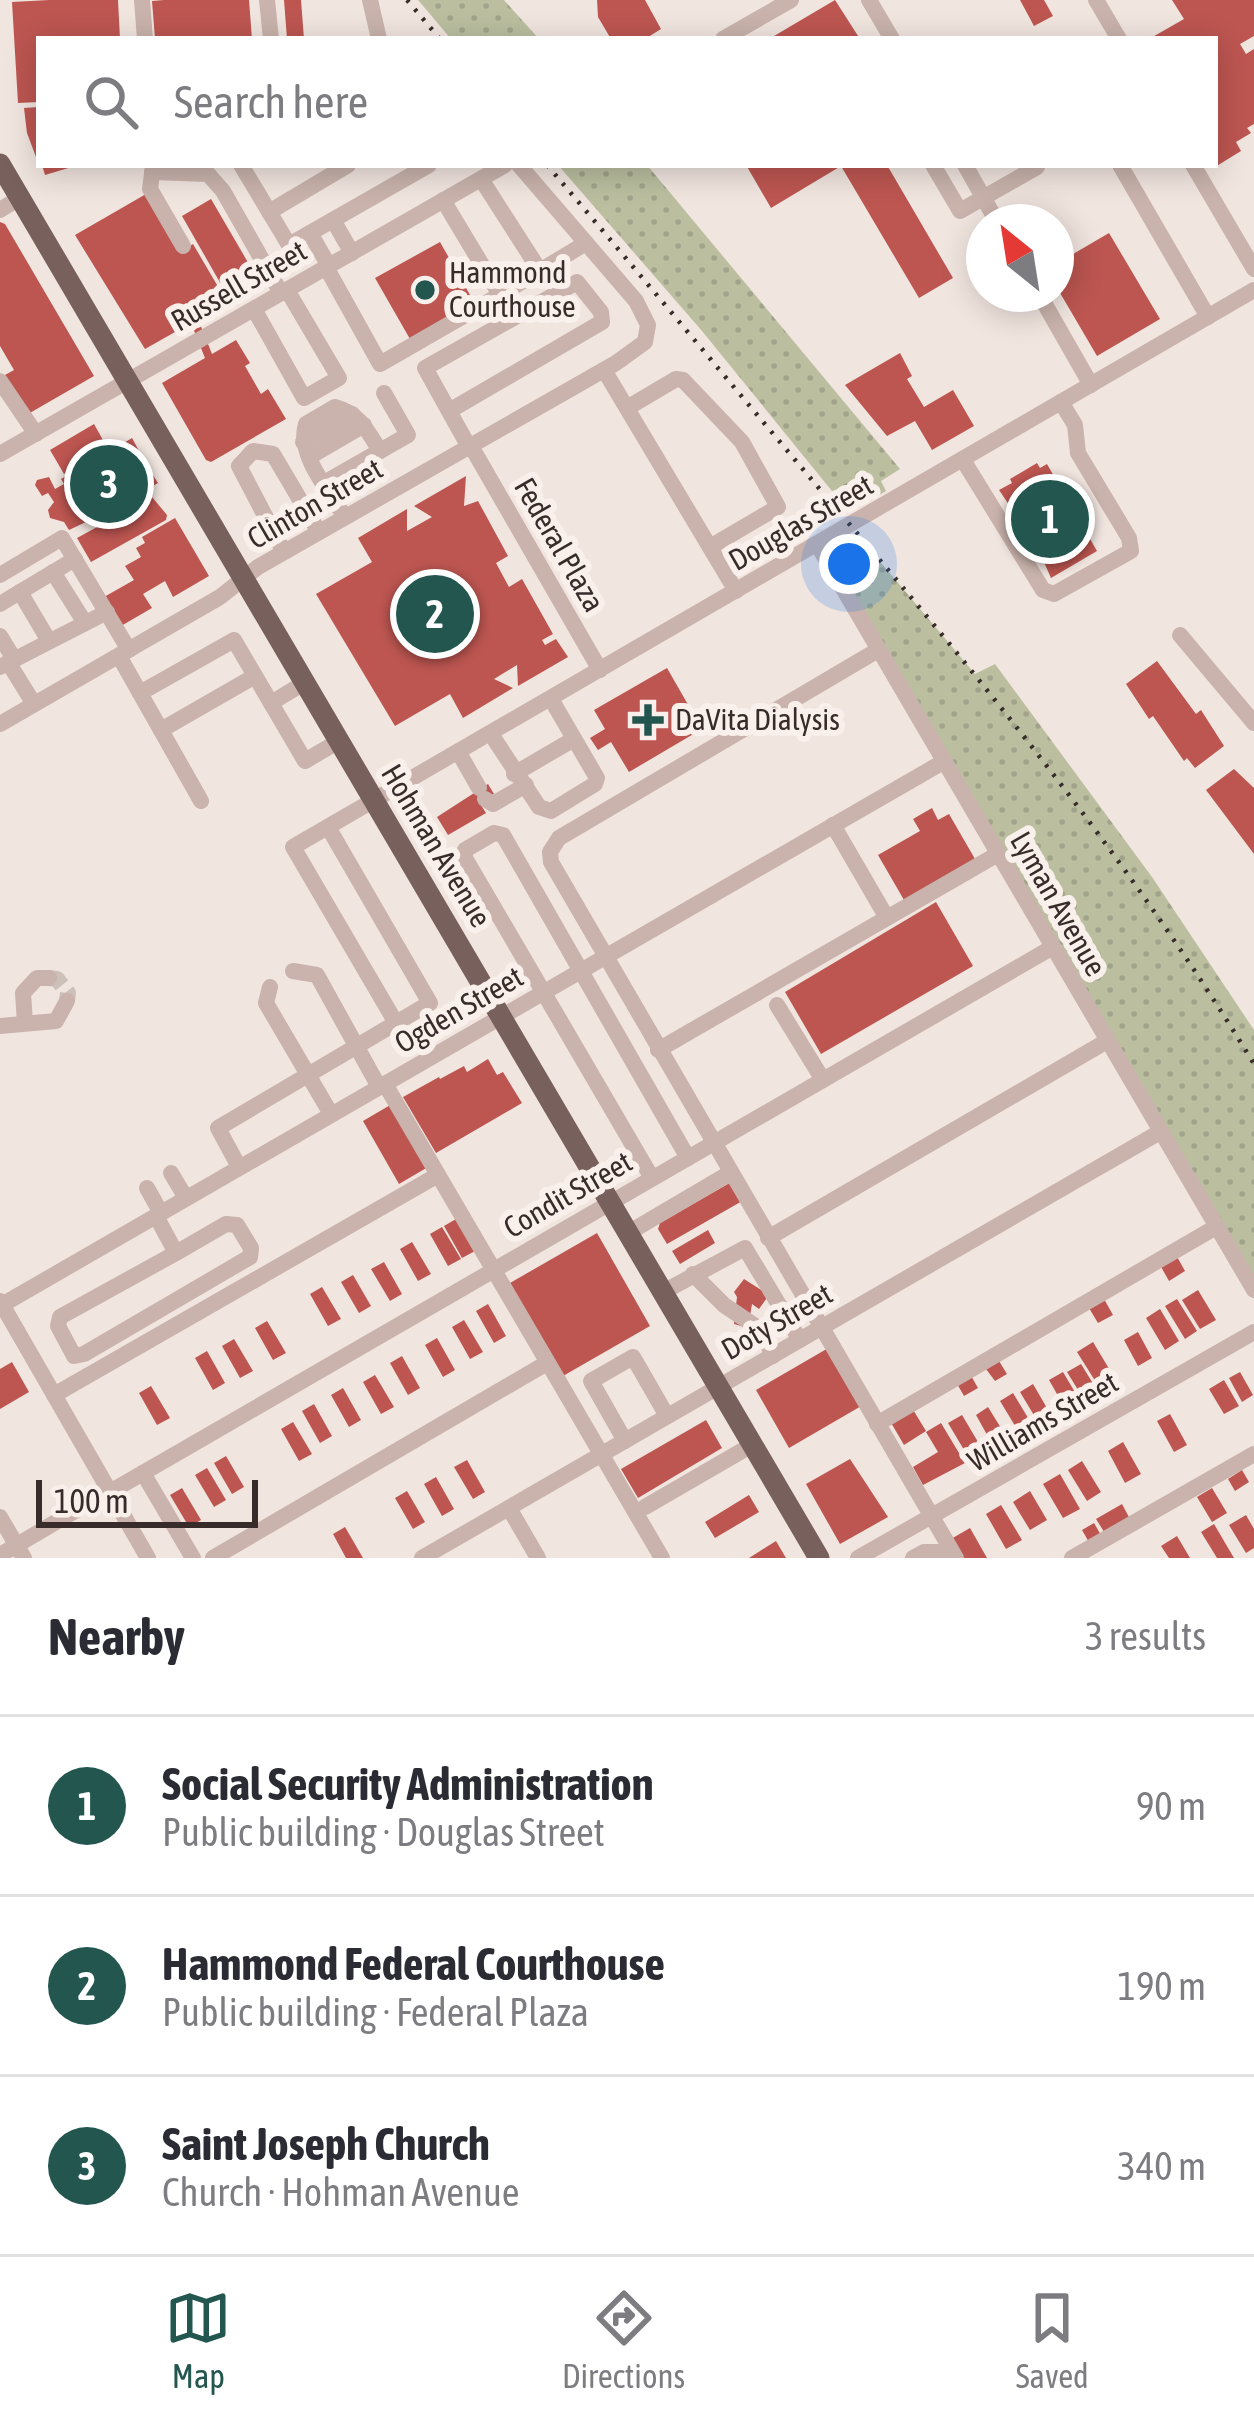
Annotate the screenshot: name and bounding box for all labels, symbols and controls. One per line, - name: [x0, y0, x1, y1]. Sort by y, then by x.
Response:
- search box: [36, 36, 1218, 168]
- icon: search: [78, 69, 144, 135]
- text: Search here: [174, 76, 368, 128]
- north arrow: [966, 204, 1074, 312]
- street label: Russell Street: [165, 233, 312, 337]
- place label: Hammond Courthouse: [449, 255, 576, 323]
- marker: Hammond Courthouse: [412, 277, 438, 303]
- pin: 3: [70, 439, 148, 529]
- street label: Clinton Street: [241, 451, 388, 555]
- street label: Douglas Street: [722, 467, 879, 577]
- street label: Federal Plaza: [508, 472, 612, 617]
- pin: 1: [1011, 474, 1089, 564]
- your location: [819, 534, 879, 594]
- pin: 2: [396, 569, 474, 659]
- place label: DaVita Dialysis: [675, 702, 840, 736]
- marker: DaVita Dialysis: [632, 704, 664, 736]
- street label: Hohman Avenue: [375, 758, 499, 933]
- street label: Lyman Avenue: [1004, 826, 1114, 981]
- street label: Ogden Street: [388, 959, 529, 1059]
- street label: Condit Street: [498, 1144, 637, 1244]
- street label: Doty Street: [715, 1276, 838, 1366]
- street label: Williams Street: [961, 1365, 1124, 1478]
- scale bar: [36, 1474, 258, 1527]
- text: 100 m: [54, 1482, 129, 1520]
- text: Nearby: [48, 1607, 185, 1666]
- text: 3 results: [1085, 1614, 1206, 1658]
- text: Social Security Administration: [162, 1758, 654, 1810]
- text: 1: [78, 1784, 96, 1828]
- text: 90 m: [1136, 1784, 1206, 1828]
- text: Public building · Douglas Street: [162, 1810, 605, 1854]
- text: Hammond Federal Courthouse: [162, 1938, 665, 1990]
- text: 2: [78, 1964, 96, 2008]
- text: 190 m: [1118, 1964, 1206, 2008]
- text: Public building · Federal Plaza: [162, 1990, 589, 2034]
- text: Saint Joseph Church: [162, 2118, 490, 2170]
- text: 3: [78, 2144, 96, 2188]
- text: 340 m: [1118, 2144, 1206, 2188]
- text: Church · Hohman Avenue: [162, 2170, 520, 2214]
- tab: Map: [165, 2285, 231, 2395]
- tab: Directions: [562, 2285, 685, 2395]
- tab: Saved: [1016, 2285, 1089, 2395]

